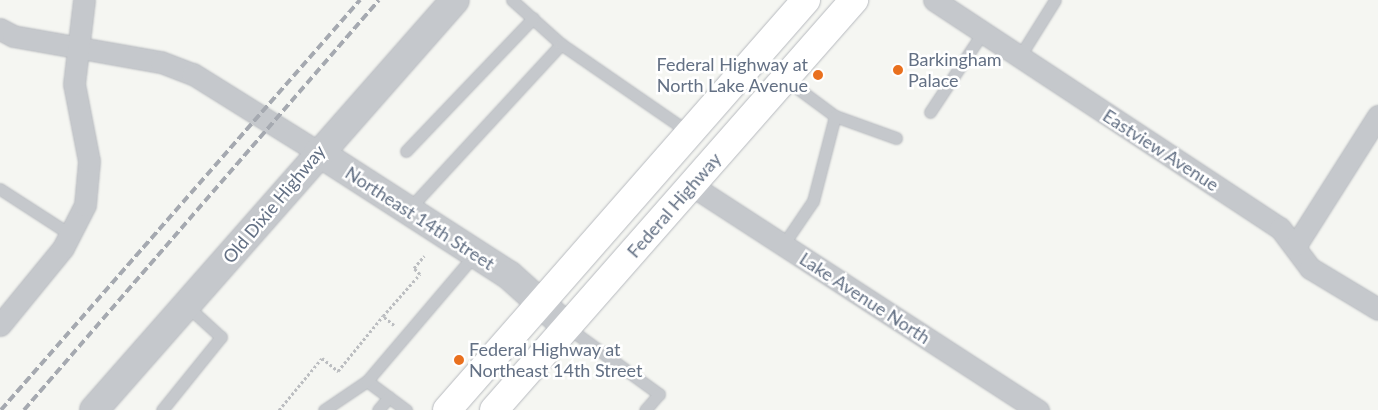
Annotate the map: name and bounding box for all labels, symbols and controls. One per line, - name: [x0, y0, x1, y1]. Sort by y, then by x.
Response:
- place label: Barkingham Palace: [908, 49, 1002, 92]
- place label: Federal Highway at North Lake Avenue: [656, 54, 808, 96]
- marker: Barkingham Palace: [892, 64, 904, 76]
- marker: Federal Highway at North Lake Avenue: [812, 69, 824, 81]
- street label: Eastview Avenue: [1099, 104, 1223, 196]
- street label: Old Dixie Highway: [218, 140, 330, 268]
- street label: Federal Highway: [623, 148, 725, 262]
- street label: Northeast 14th Street: [341, 162, 499, 274]
- street label: Lake Avenue North: [795, 248, 935, 348]
- place label: Federal Highway at Northeast 14th Street: [469, 339, 642, 382]
- marker: Federal Highway at Northeast 14th Street: [453, 354, 465, 366]

